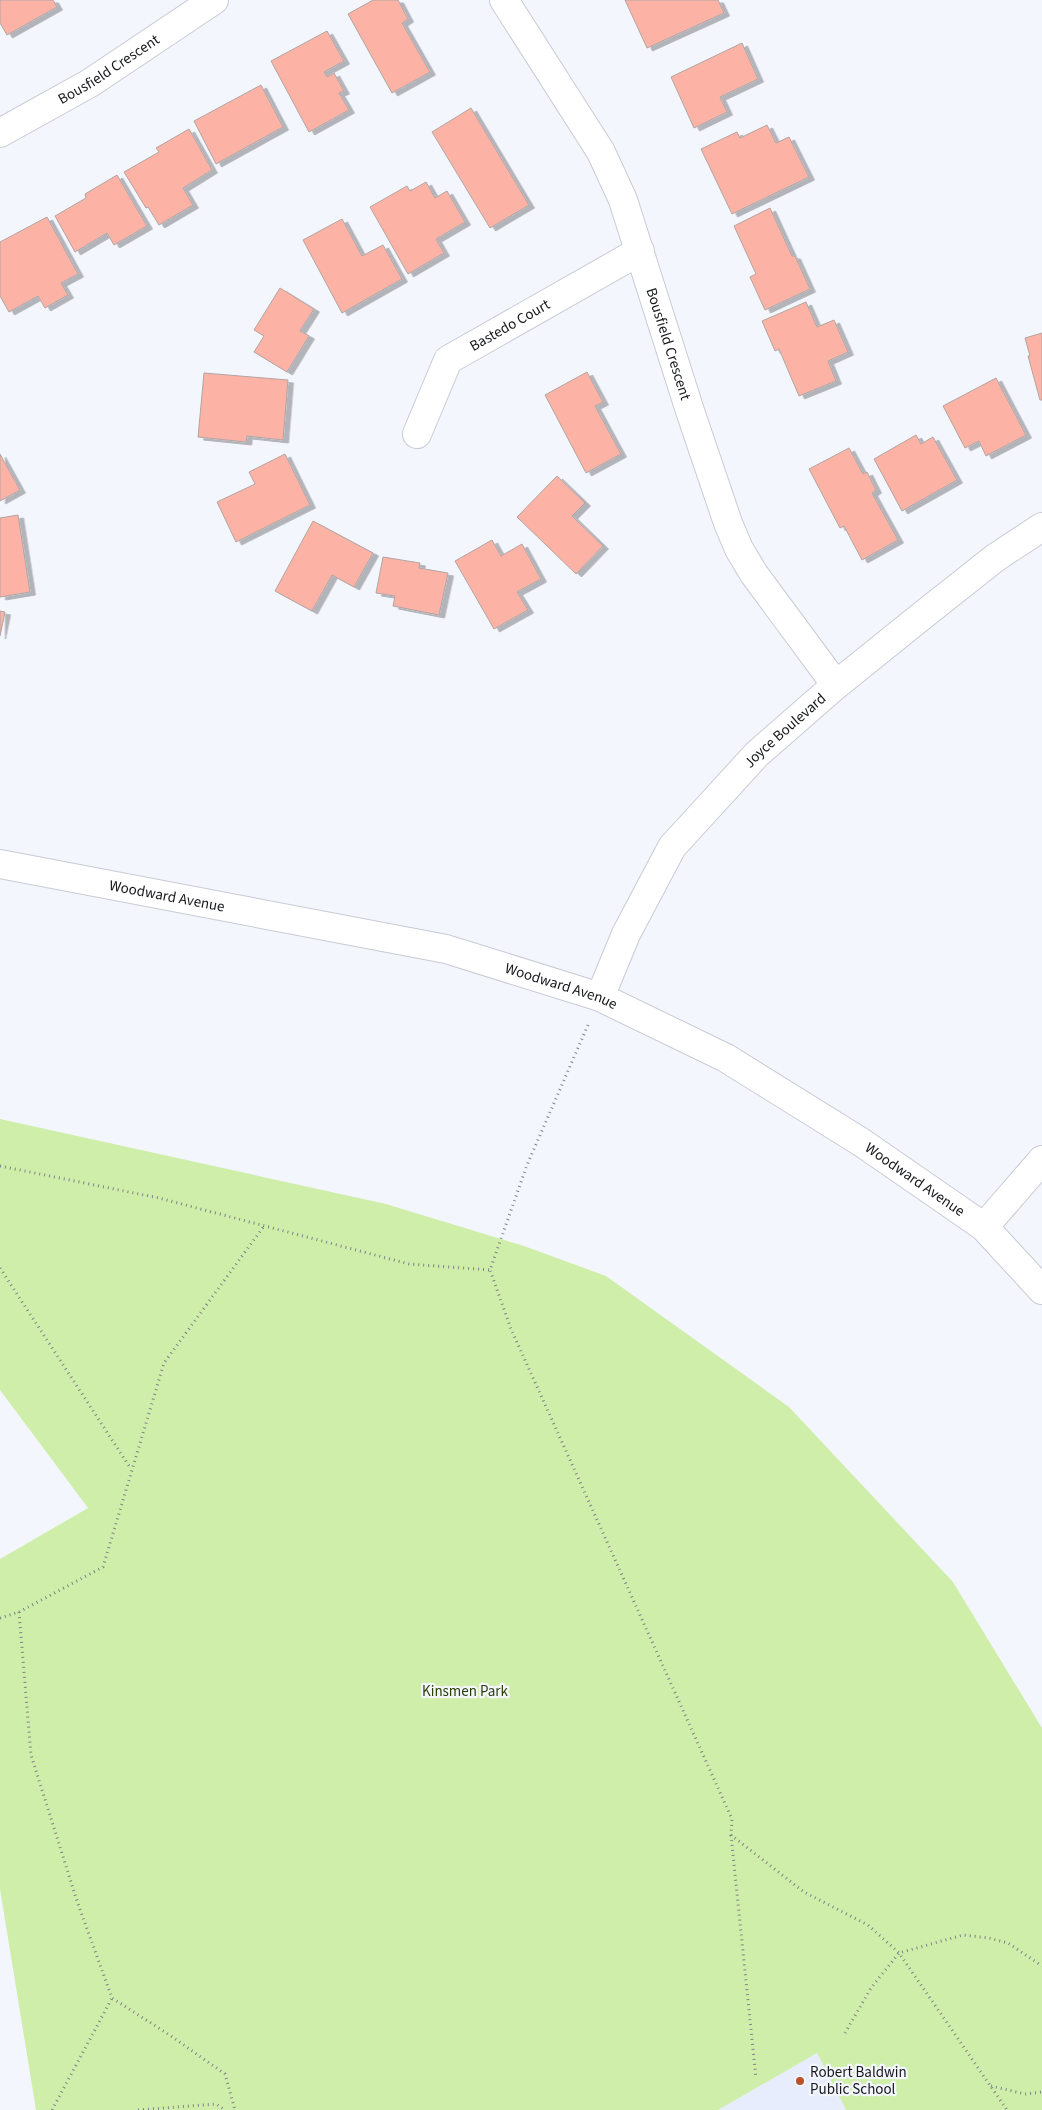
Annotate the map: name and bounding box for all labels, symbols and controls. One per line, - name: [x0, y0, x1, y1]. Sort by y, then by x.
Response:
- street label: Bousfield Crescent: [54, 29, 164, 109]
- street label: Bousfield Crescent: [641, 285, 696, 403]
- street label: Bastedo Court: [465, 294, 554, 356]
- street label: Joyce Boulevard: [739, 688, 830, 772]
- street label: Woodward Avenue: [107, 875, 227, 917]
- street label: Woodward Avenue: [502, 958, 621, 1014]
- street label: Woodward Avenue: [861, 1137, 969, 1221]
- park label: Kinsmen Park: [422, 1681, 509, 1702]
- place label: Robert Baldwin Public School: [810, 2062, 907, 2100]
- marker: Robert Baldwin Public School: [794, 2075, 806, 2087]

